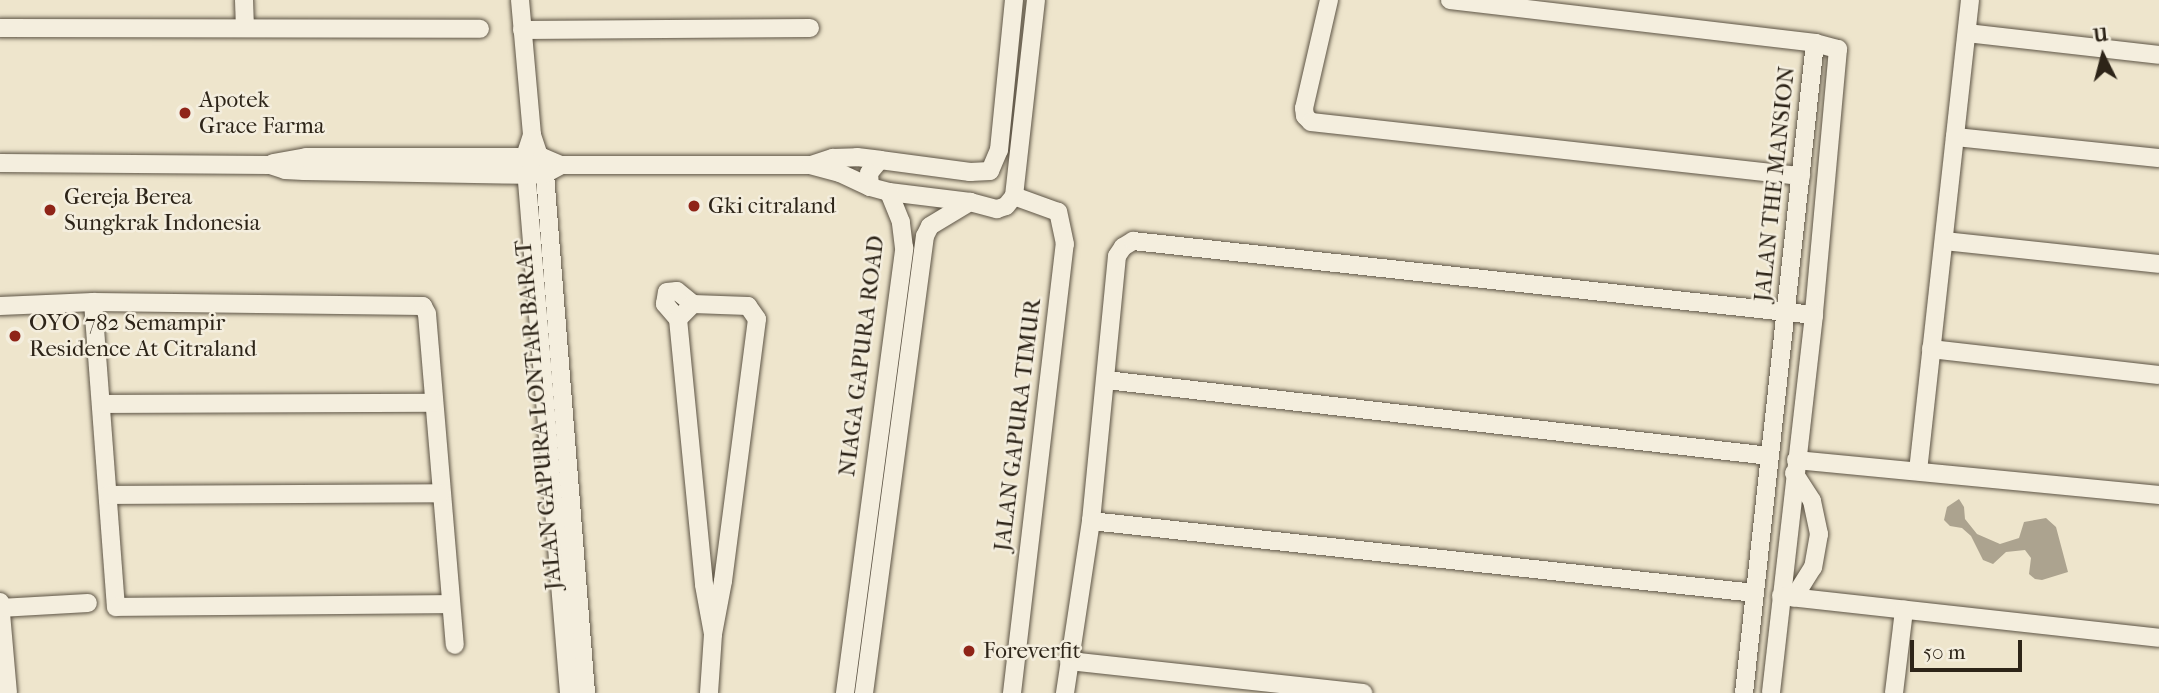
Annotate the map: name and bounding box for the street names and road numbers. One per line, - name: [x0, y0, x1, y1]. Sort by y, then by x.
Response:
- street label: JALAN THE MANSION: [1749, 65, 1801, 303]
- street label: NIAGA GAPURA ROAD: [834, 234, 890, 478]
- street label: JALAN GAPURA LONTAR BARAT: [510, 239, 568, 591]
- street label: JALAN GAPURA TIMUR: [989, 297, 1047, 553]

